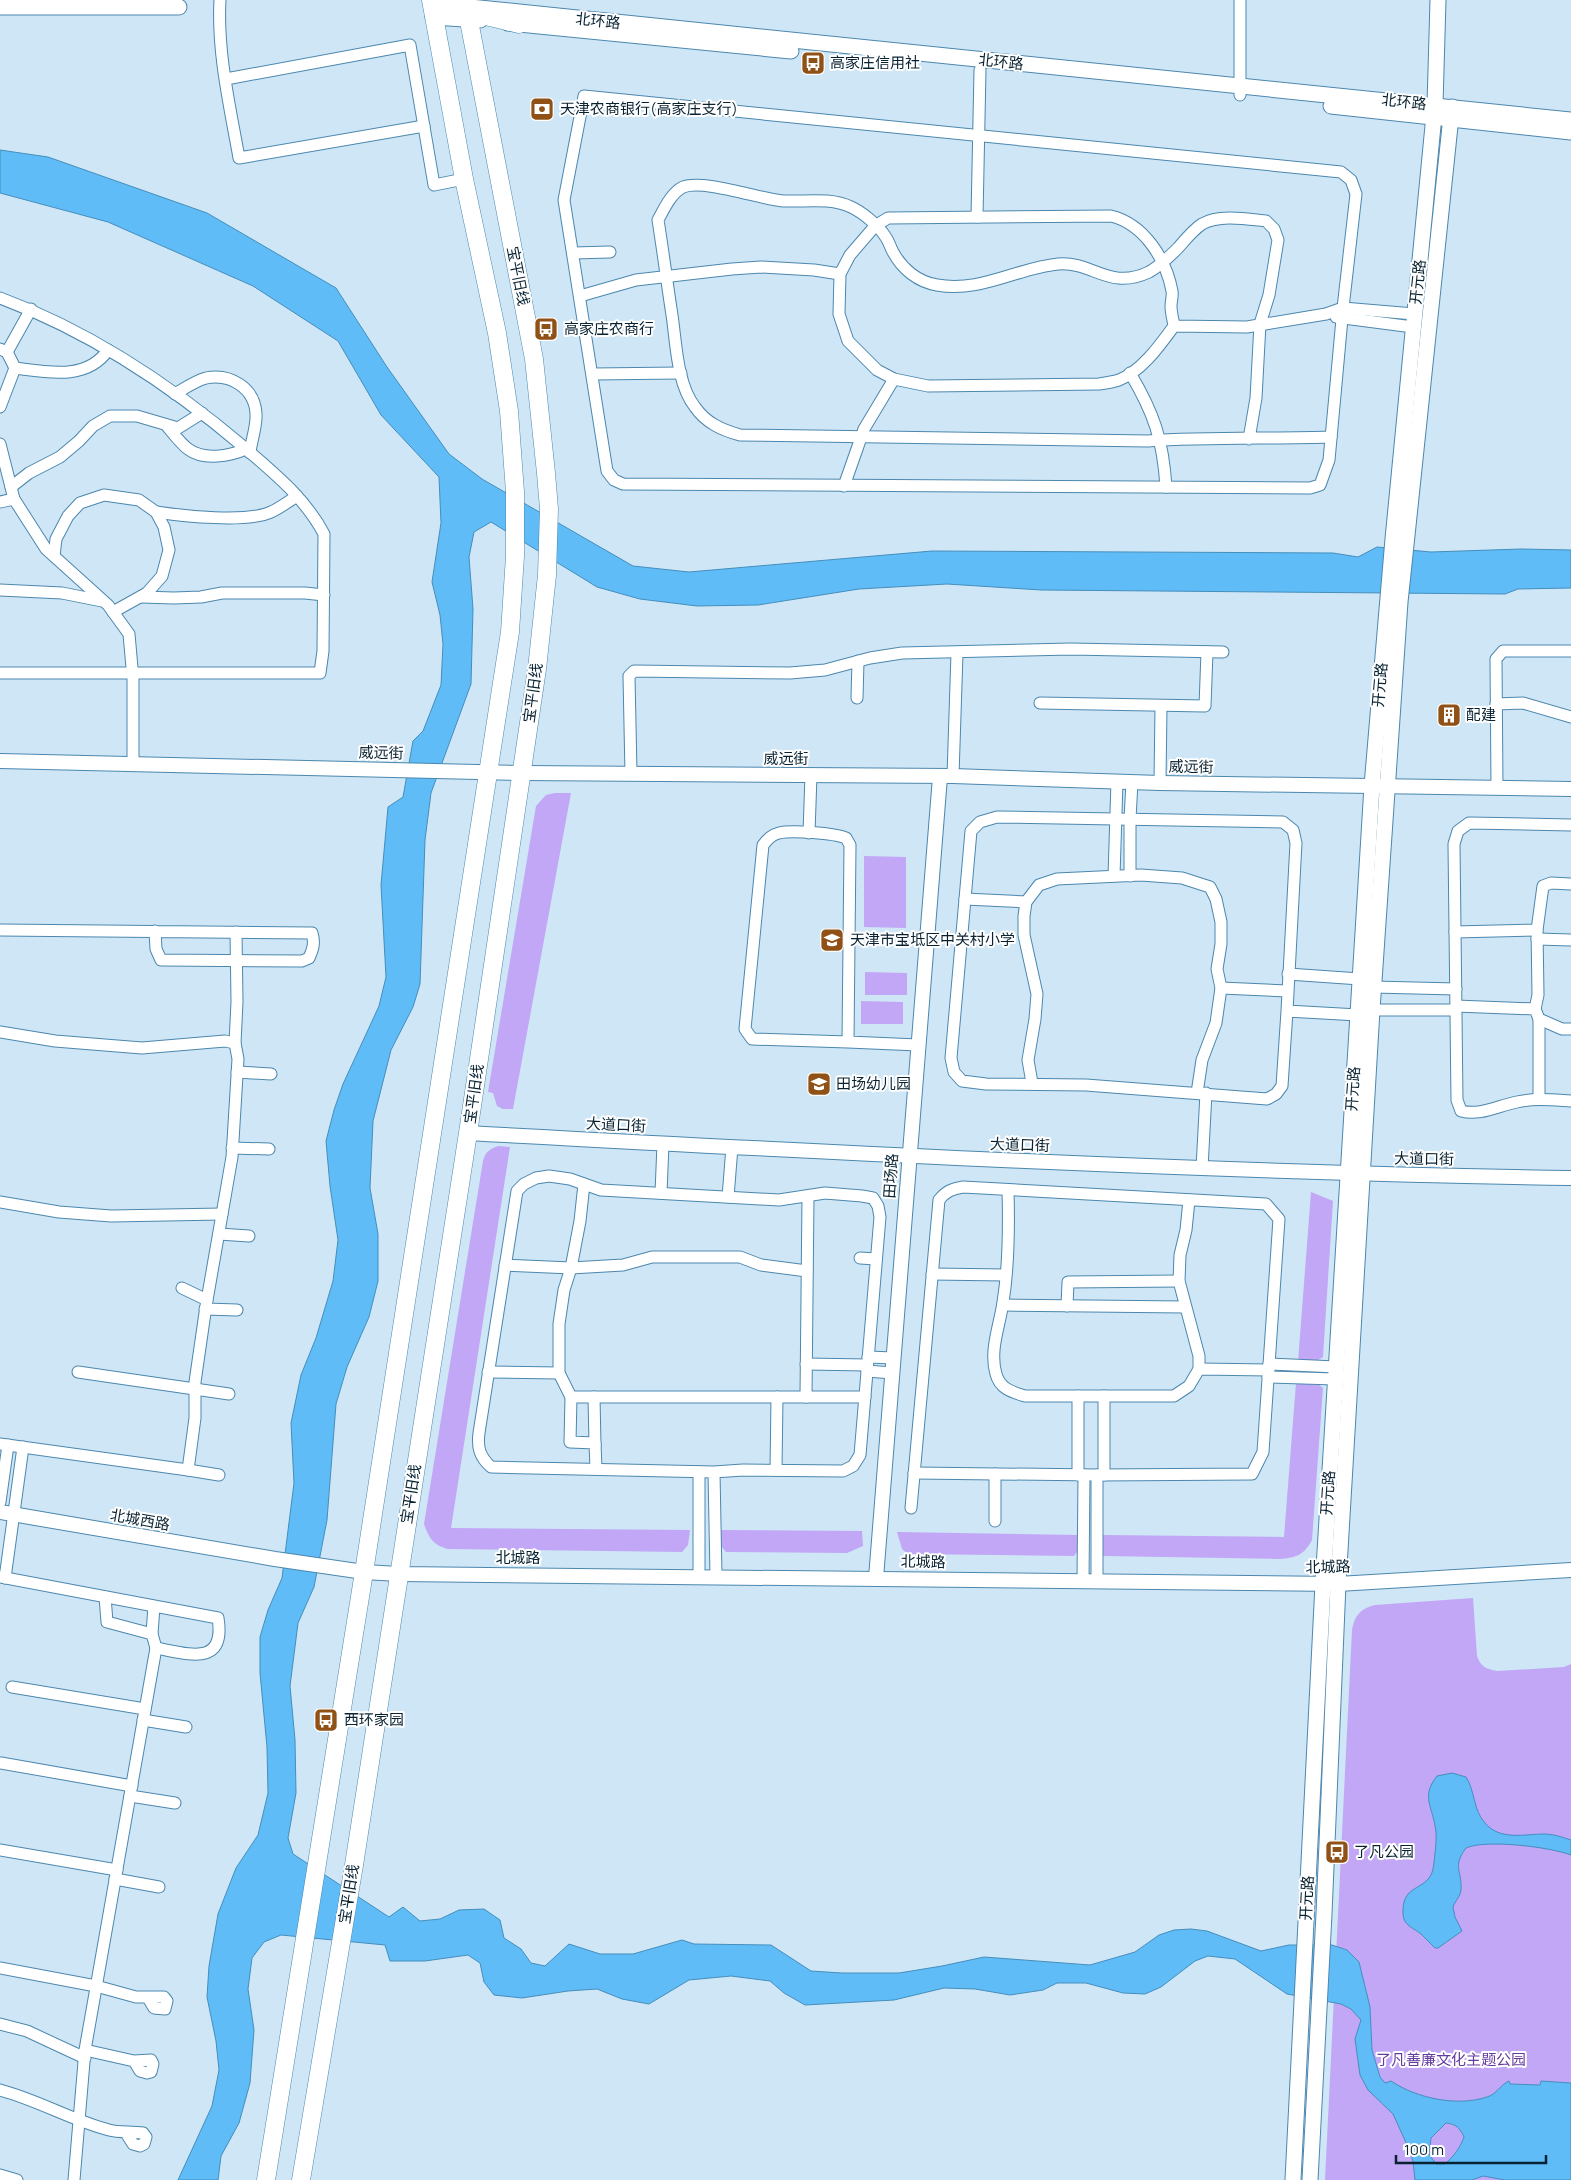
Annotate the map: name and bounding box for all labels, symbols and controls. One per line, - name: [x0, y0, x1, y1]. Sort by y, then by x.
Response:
- street label: 北环路: [575, 8, 622, 33]
- street label: 北环路: [978, 49, 1025, 74]
- bus stop icon: 高家庄信用社: [800, 50, 826, 76]
- place label: 高家庄信用社: [830, 52, 920, 73]
- street label: 北环路: [1381, 89, 1428, 114]
- bank icon: 天津农商银行(高家庄支行): [529, 96, 555, 122]
- place label: 天津农商银行(高家庄支行): [560, 98, 738, 119]
- street label: 宝平旧线: [502, 244, 535, 307]
- street label: 开元路: [1405, 258, 1430, 305]
- bus stop icon: 高家庄农商行: [533, 316, 559, 342]
- place label: 高家庄农商行: [564, 318, 654, 339]
- street label: 宝平旧线: [518, 662, 547, 724]
- street label: 开元路: [1367, 662, 1392, 708]
- building icon: 配建: [1436, 702, 1462, 728]
- place label: 配建: [1466, 704, 1496, 725]
- street label: 威远街: [358, 742, 404, 763]
- street label: 威远街: [763, 748, 809, 769]
- street label: 威远街: [1168, 756, 1214, 777]
- school or university icon: 天津市宝坻区中关村小学: [819, 927, 845, 953]
- place label: 天津市宝坻区中关村小学: [850, 929, 1015, 950]
- street label: 宝平旧线: [459, 1063, 488, 1125]
- street label: 开元路: [1340, 1066, 1365, 1112]
- school or university icon: 田场幼儿园: [806, 1071, 832, 1097]
- place label: 田场幼儿园: [836, 1073, 911, 1094]
- street label: 大道口街: [586, 1112, 647, 1137]
- street label: 大道口街: [990, 1133, 1050, 1156]
- street label: 大道口街: [1394, 1147, 1454, 1170]
- street label: 田场路: [878, 1153, 903, 1199]
- street label: 宝平旧线: [395, 1463, 426, 1525]
- street label: 开元路: [1315, 1470, 1340, 1516]
- street label: 北城西路: [109, 1504, 171, 1535]
- street label: 北城路: [495, 1547, 541, 1568]
- street label: 北城路: [900, 1551, 946, 1572]
- street label: 北城路: [1305, 1556, 1351, 1577]
- bus stop icon: 西环家园: [313, 1707, 339, 1733]
- place label: 西环家园: [344, 1709, 404, 1730]
- bus stop icon: 了凡公园: [1324, 1839, 1350, 1865]
- place label: 了凡公园: [1354, 1841, 1414, 1862]
- street label: 宝平旧线: [333, 1863, 364, 1925]
- street label: 开元路: [1295, 1875, 1318, 1921]
- park label: 了凡善廉文化主题公园: [1376, 2049, 1526, 2070]
- scale bar: [1396, 2132, 1546, 2164]
- text: 100 m: [1404, 2139, 1444, 2160]

